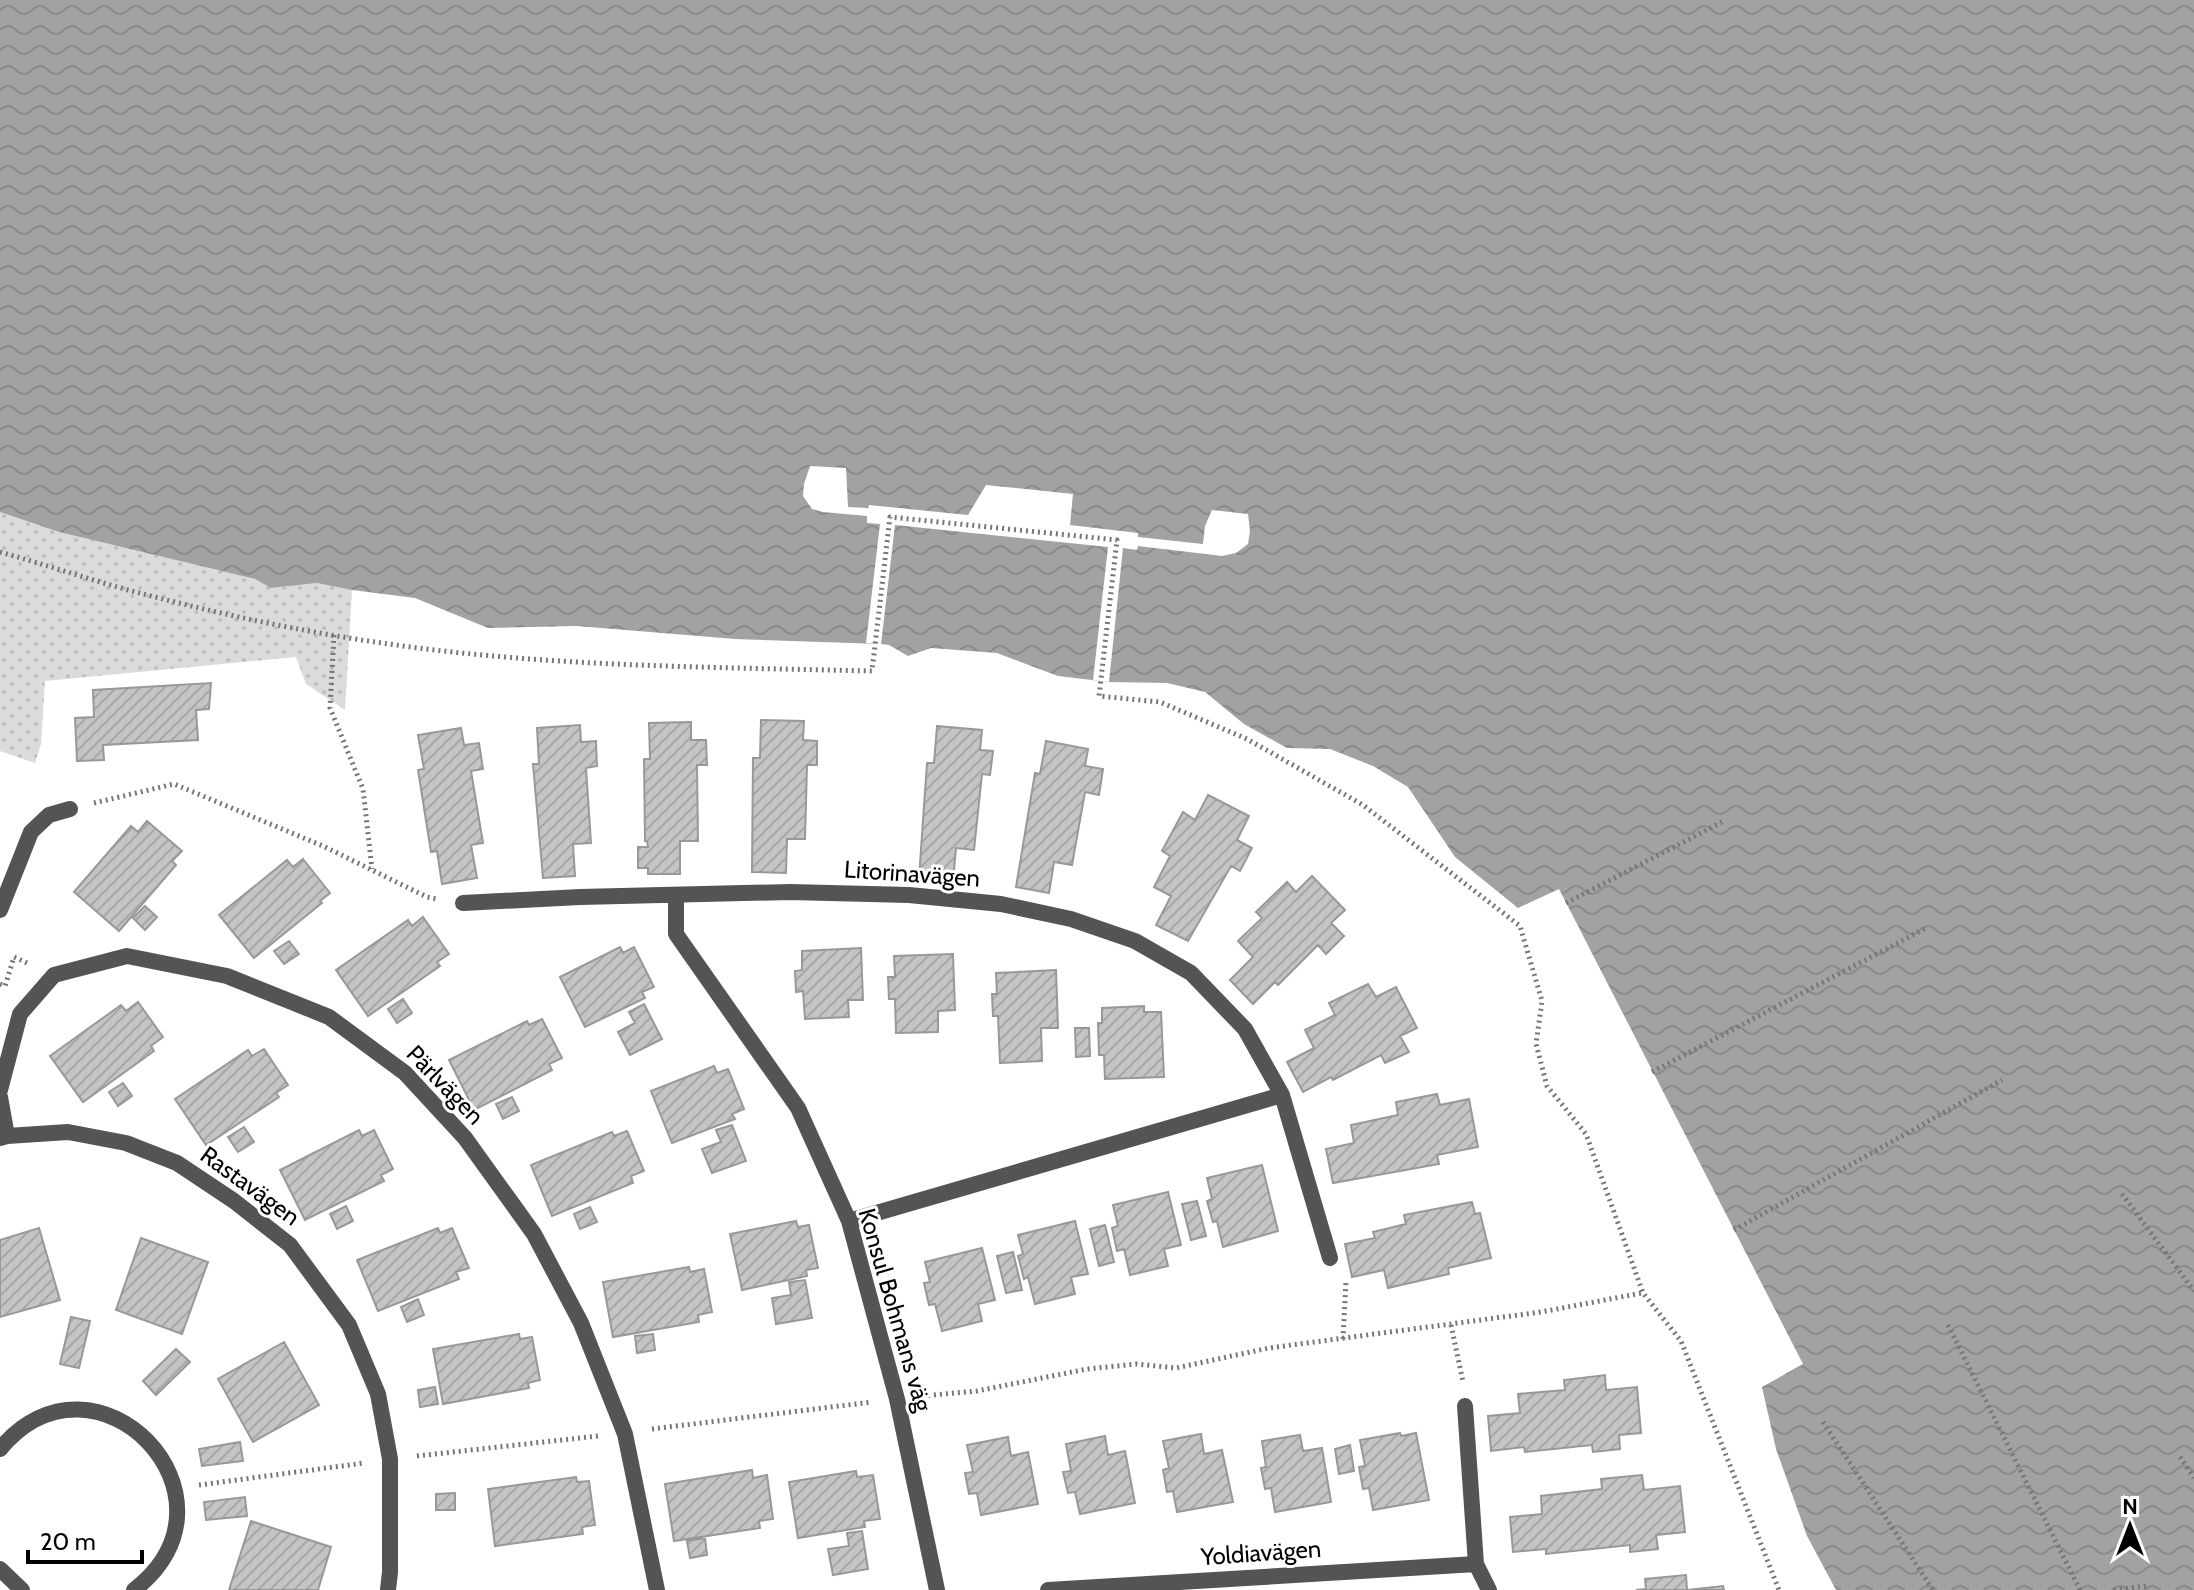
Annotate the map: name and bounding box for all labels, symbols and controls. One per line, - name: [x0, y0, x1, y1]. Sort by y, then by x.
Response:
- street label: Litorinavägen: [843, 854, 981, 893]
- street label: Pärlvägen: [401, 1039, 490, 1130]
- street label: Rastavägen: [195, 1140, 306, 1231]
- street label: Konsul Bohmans väg: [853, 1205, 939, 1416]
- north arrow: [2090, 1486, 2170, 1566]
- text: N: [2122, 1493, 2138, 1520]
- scale bar: [28, 1514, 142, 1564]
- text: 20 m: [40, 1527, 96, 1556]
- street label: Yoldiavägen: [1199, 1534, 1322, 1571]

